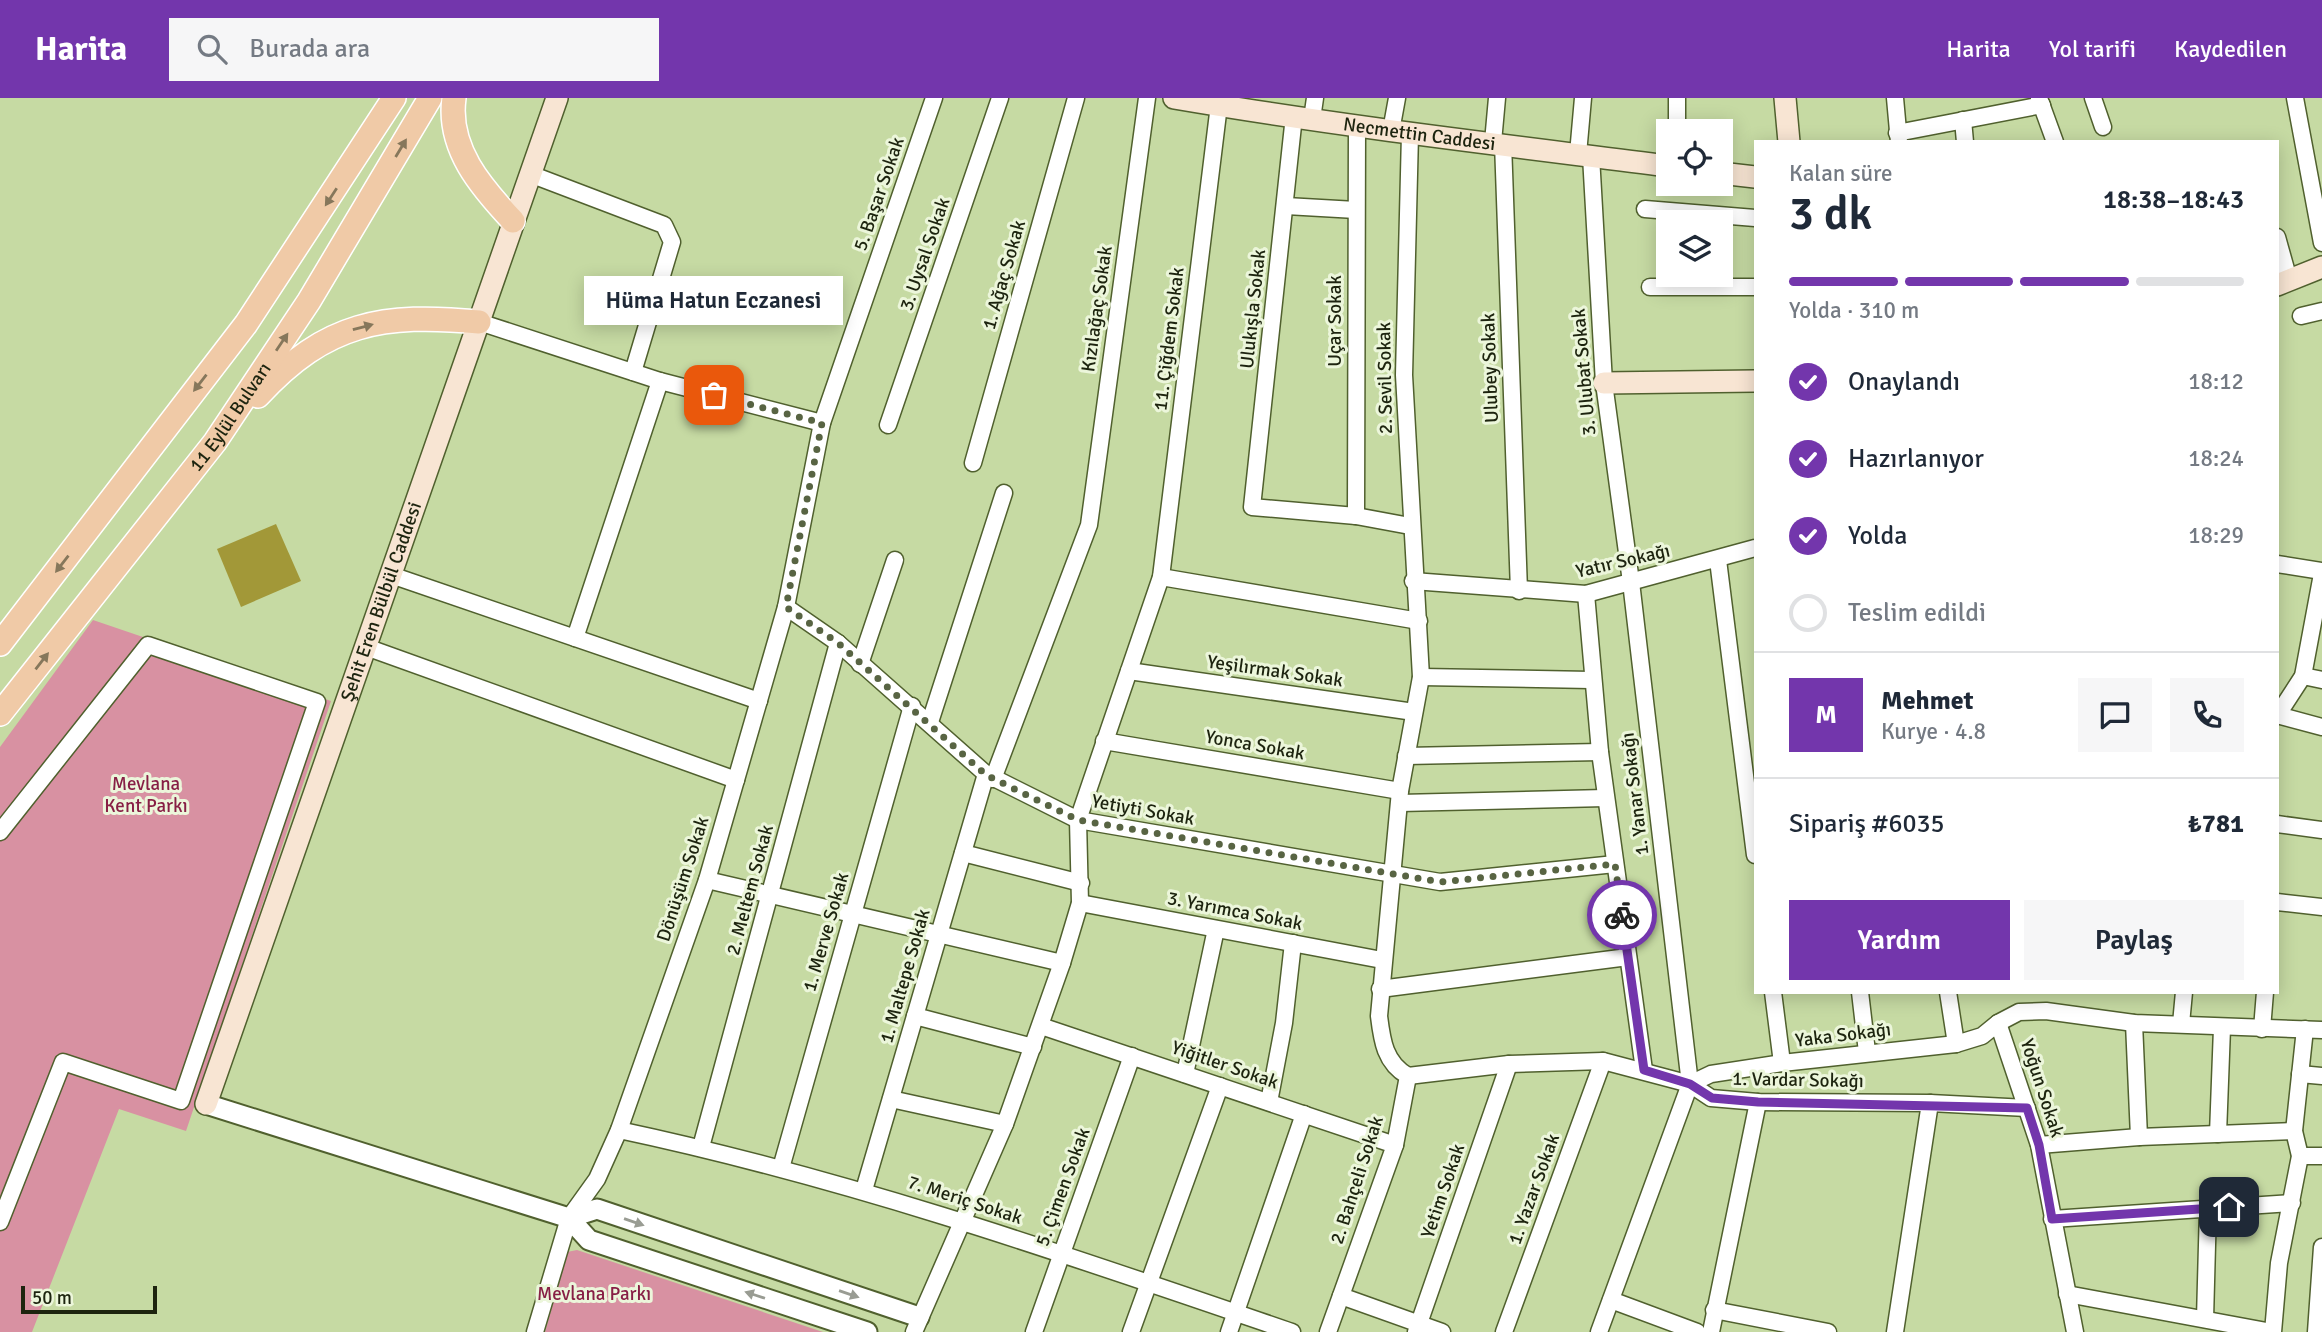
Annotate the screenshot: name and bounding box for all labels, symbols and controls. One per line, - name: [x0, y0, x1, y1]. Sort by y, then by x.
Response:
- search box: [169, 18, 659, 81]
- text: Harita: [35, 29, 127, 70]
- icon: search: [193, 30, 231, 68]
- text: Burada ara: [249, 33, 370, 65]
- text: Harita: [1946, 34, 2011, 64]
- text: Yol tarifi: [2049, 34, 2136, 64]
- text: Kaydedilen: [2174, 34, 2287, 64]
- street label: Necmettin Caddesi: [1342, 112, 1497, 156]
- map controls: [1656, 119, 1733, 287]
- button: locate: [1656, 119, 1733, 196]
- street label: 5. Başar Sokak: [848, 133, 910, 254]
- one-way arrow: [395, 139, 407, 158]
- text: Kalan süre: [1789, 159, 1893, 188]
- text: 18:38–18:43: [2103, 184, 2244, 216]
- text: 3 dk: [1789, 186, 1872, 242]
- one-way arrow: [324, 187, 337, 207]
- street label: 3. Uysal Sokak: [894, 194, 956, 314]
- button: layers: [1656, 210, 1733, 287]
- street label: 1. Ağaç Sokak: [977, 217, 1031, 333]
- street label: Kızılağaç Sokak: [1076, 244, 1118, 374]
- street label: Ulukışla Sokak: [1235, 248, 1271, 370]
- street label: 11. Çiğdem Sokak: [1148, 265, 1190, 412]
- street label: Uçar Sokak: [1323, 275, 1347, 367]
- callout: Hüma Hatun Eczanesi: [584, 276, 844, 325]
- text: Hüma Hatun Eczanesi: [606, 286, 821, 315]
- text: Yolda · 310 m: [1789, 296, 1919, 325]
- street label: 3. Ulubat Sokak: [1566, 307, 1602, 436]
- street label: Ulubey Sokak: [1476, 312, 1504, 423]
- one-way arrow: [352, 321, 374, 332]
- street label: 2. Sevil Sokak: [1372, 321, 1398, 434]
- one-way arrow: [275, 332, 288, 352]
- street label: 11 Eylül Bulvarı: [184, 358, 277, 477]
- icon: check: [1789, 363, 1827, 401]
- pin: [684, 365, 744, 425]
- text: Onaylandı: [1848, 366, 1960, 398]
- text: 18:12: [2188, 367, 2244, 396]
- one-way arrow: [193, 374, 208, 392]
- icon: bag: [695, 376, 733, 414]
- icon: check: [1789, 440, 1827, 478]
- text: Hazırlanıyor: [1848, 443, 1984, 475]
- text: 18:24: [2188, 444, 2244, 473]
- street label: Şehit Eren Bülbül Caddesi: [335, 499, 427, 705]
- icon: check: [1789, 517, 1827, 555]
- text: Yolda: [1848, 520, 1908, 552]
- text: 18:29: [2188, 521, 2244, 550]
- street label: Yatır Sokağı: [1574, 539, 1672, 583]
- one-way arrow: [54, 554, 69, 572]
- text: Teslim edildi: [1848, 597, 1986, 629]
- street label: Yeşilırmak Sokak: [1206, 650, 1345, 692]
- one-way arrow: [35, 652, 49, 670]
- button: chat: [2078, 678, 2152, 752]
- button: phone: [2170, 678, 2244, 752]
- text: Mehmet: [1881, 685, 1973, 717]
- text: M: [1815, 699, 1837, 731]
- text: Kurye · 4.8: [1881, 717, 1986, 746]
- street label: Yonca Sokak: [1203, 724, 1307, 766]
- street label: 1. Yanar Sokağı: [1616, 731, 1654, 857]
- park label: Mevlana Kent Parkı: [104, 772, 188, 818]
- street label: Yetiyti Sokak: [1090, 789, 1197, 831]
- text: Sipariş #6035: [1789, 808, 1945, 840]
- text: ₺781: [2188, 808, 2244, 840]
- street label: Dönüşüm Sokak: [651, 813, 715, 945]
- street label: 2. Meltem Sokak: [721, 822, 779, 958]
- street label: 1. Merve Sokak: [798, 869, 855, 994]
- courier: [1587, 880, 1657, 950]
- street label: 3. Yarımca Sokak: [1165, 886, 1305, 936]
- icon: bike: [1603, 896, 1641, 934]
- button: Yardım: [1789, 900, 2010, 980]
- button: Paylaş: [2024, 900, 2244, 980]
- street label: 1. Maltepe Sokak: [874, 906, 936, 1046]
- street label: Yaka Sokağı: [1794, 1017, 1892, 1053]
- street label: Yiğitler Sokak: [1168, 1035, 1282, 1095]
- street label: Yoğun Sokak: [2015, 1036, 2069, 1141]
- street label: 1. Vardar Sokağı: [1732, 1067, 1864, 1093]
- street label: 2. Bahçeli Sokak: [1325, 1113, 1389, 1247]
- street label: 5. Çimen Sokak: [1030, 1124, 1096, 1250]
- street label: 1. Yazar Sokak: [1503, 1130, 1565, 1248]
- street label: Yetim Sokak: [1416, 1140, 1471, 1241]
- street label: 7. Meriç Sokak: [905, 1170, 1026, 1230]
- pin: [2199, 1177, 2259, 1237]
- icon: home: [2210, 1188, 2248, 1226]
- one-way arrow: [623, 1217, 644, 1228]
- park label: Mevlana Parkı: [537, 1282, 651, 1306]
- scale bar: [21, 1283, 158, 1315]
- text: 50 m: [32, 1286, 72, 1310]
- one-way arrow: [745, 1289, 766, 1300]
- one-way arrow: [839, 1289, 860, 1300]

